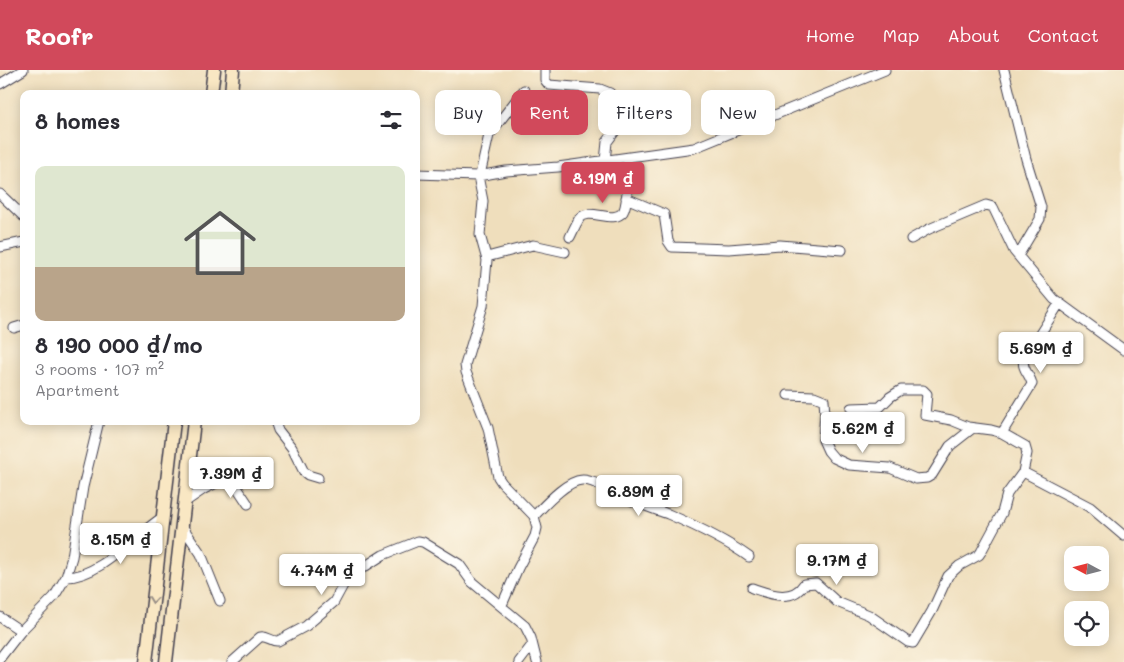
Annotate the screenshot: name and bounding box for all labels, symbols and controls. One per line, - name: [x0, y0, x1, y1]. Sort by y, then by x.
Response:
- text: Roofr: [25, 20, 94, 51]
- text: Home: [806, 23, 855, 47]
- text: Map: [883, 23, 919, 47]
- text: About: [947, 23, 1000, 47]
- text: Contact: [1028, 23, 1099, 47]
- chip: Buy: [435, 90, 501, 135]
- chip: Rent: [511, 90, 588, 135]
- chip: Filters: [598, 90, 691, 135]
- chip: New: [701, 90, 775, 135]
- icon: filters: [377, 106, 405, 134]
- text: 8 homes: [35, 107, 120, 134]
- pin: 8.19M ₫: [557, 162, 649, 204]
- text: 8.19M ₫: [572, 167, 634, 188]
- icon: home: [175, 198, 265, 288]
- text: 8 190 000 ₫/mo: [35, 331, 203, 358]
- pin: 5.69M ₫: [995, 332, 1087, 374]
- text: 5.69M ₫: [1009, 337, 1073, 358]
- text: 3 rooms · 107 m²: [35, 358, 164, 379]
- text: Apartment: [35, 379, 120, 400]
- pin: 5.62M ₫: [817, 412, 909, 454]
- text: 5.62M ₫: [832, 417, 894, 438]
- pin: 7.39M ₫: [185, 456, 277, 499]
- text: 7.39M ₫: [200, 462, 262, 483]
- pin: 6.89M ₫: [593, 474, 685, 517]
- text: 6.89M ₫: [607, 480, 671, 501]
- pin: 8.15M ₫: [75, 522, 167, 565]
- text: 8.15M ₫: [91, 528, 151, 549]
- pin: 9.17M ₫: [791, 544, 883, 586]
- north arrow: [1064, 546, 1109, 591]
- map controls: [1064, 546, 1109, 646]
- text: 9.17M ₫: [807, 549, 867, 570]
- pin: 4.74M ₫: [276, 554, 368, 596]
- text: 4.74M ₫: [290, 559, 354, 580]
- one-way arrow: [148, 597, 159, 605]
- button: locate: [1064, 601, 1109, 646]

